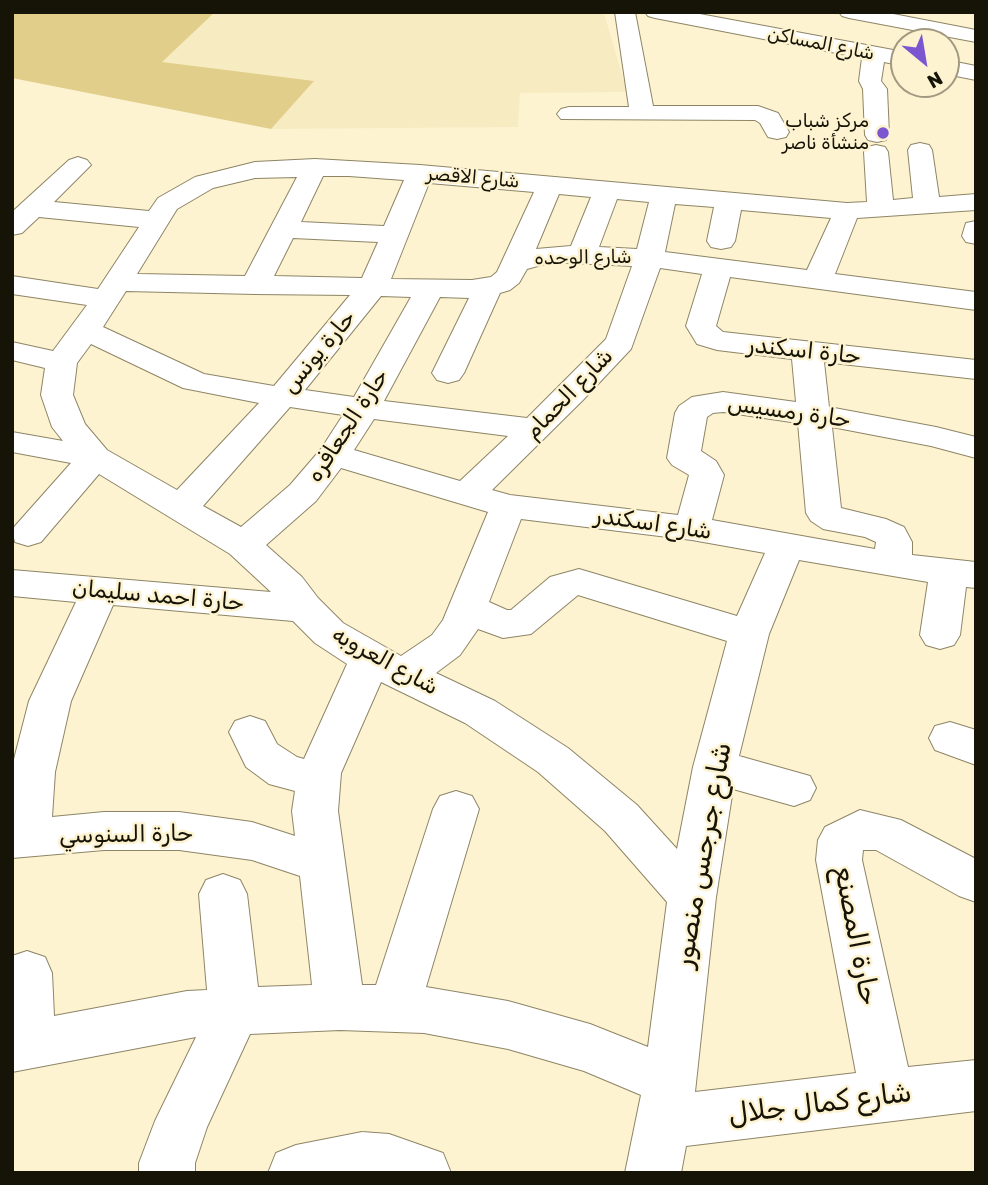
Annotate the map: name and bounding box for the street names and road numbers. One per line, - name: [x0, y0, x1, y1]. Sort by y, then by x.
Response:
- street label: شارع المساكن: [766, 22, 876, 66]
- street label: شارع الاقصر: [426, 163, 520, 193]
- street label: شارع الوحده: [534, 246, 632, 270]
- street label: حارة يونس: [276, 305, 362, 399]
- street label: حارة اسكندر: [746, 331, 862, 371]
- street label: شارع الحمام: [519, 343, 619, 445]
- street label: حارة الجعافره: [301, 364, 395, 488]
- street label: حارة رمسيس: [726, 390, 852, 434]
- street label: شارع اسكندر: [593, 502, 713, 546]
- street label: حارة احمد سليمان: [71, 575, 245, 617]
- street label: شارع العروبه: [327, 621, 443, 701]
- street label: شارع جرجس منصور: [667, 740, 739, 970]
- street label: حارة السنوسي: [59, 820, 193, 850]
- street label: حارة المصنع: [826, 864, 886, 1008]
- street label: شارع كمال جلال: [726, 1076, 914, 1132]

